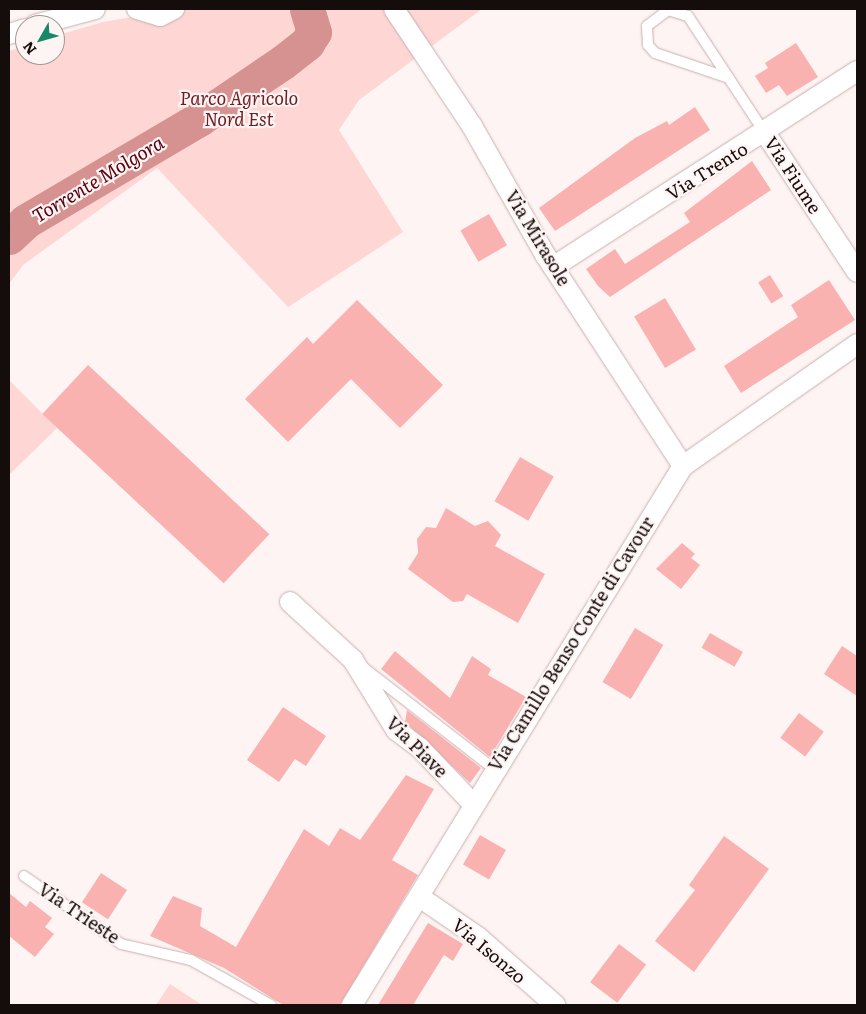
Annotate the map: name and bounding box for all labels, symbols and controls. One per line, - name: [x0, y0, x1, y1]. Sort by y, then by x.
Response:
- north arrow: [15, 15, 65, 65]
- text: N: [17, 38, 40, 59]
- park label: Parco Agricolo Nord Est: [180, 88, 298, 130]
- water label: Torrente Molgora: [28, 131, 168, 227]
- street label: Via Fiume: [760, 132, 826, 218]
- street label: Via Trento: [662, 138, 752, 204]
- street label: Via Mirasole: [501, 186, 575, 290]
- street label: Via Camillo Benso Conte di Cavour: [483, 513, 659, 775]
- street label: Via Piave: [382, 712, 452, 782]
- street label: Via Trieste: [34, 878, 124, 948]
- street label: Via Isonzo: [448, 914, 530, 988]

